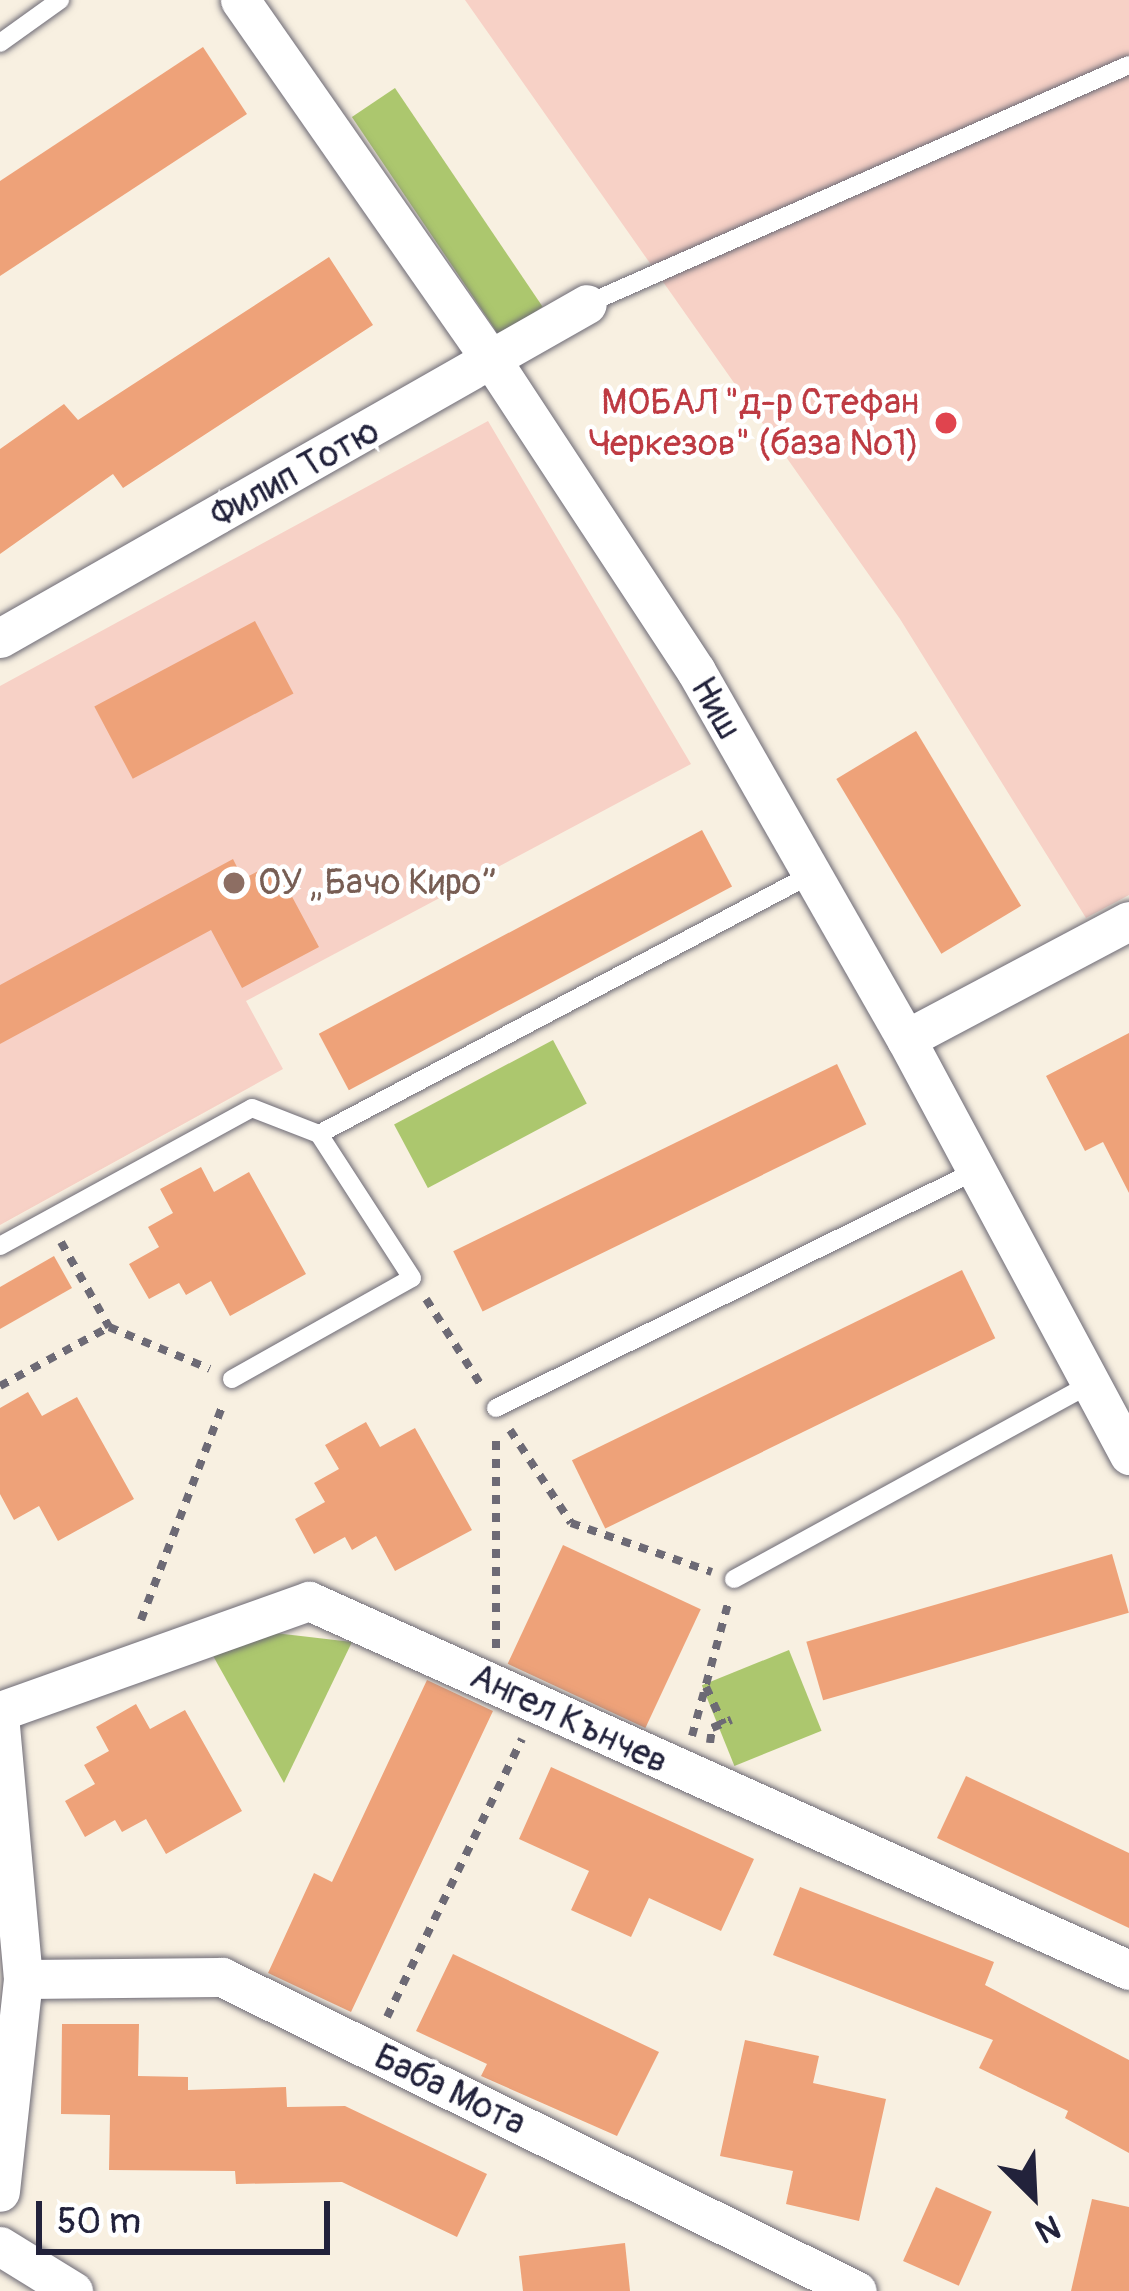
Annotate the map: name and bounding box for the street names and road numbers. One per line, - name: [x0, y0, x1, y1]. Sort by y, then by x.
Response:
- street label: Филип Тотю: [203, 409, 387, 537]
- street label: Ниш: [681, 669, 751, 747]
- street label: Ангел Кънчев: [463, 1654, 675, 1784]
- street label: Баба Мота: [368, 2035, 532, 2145]

